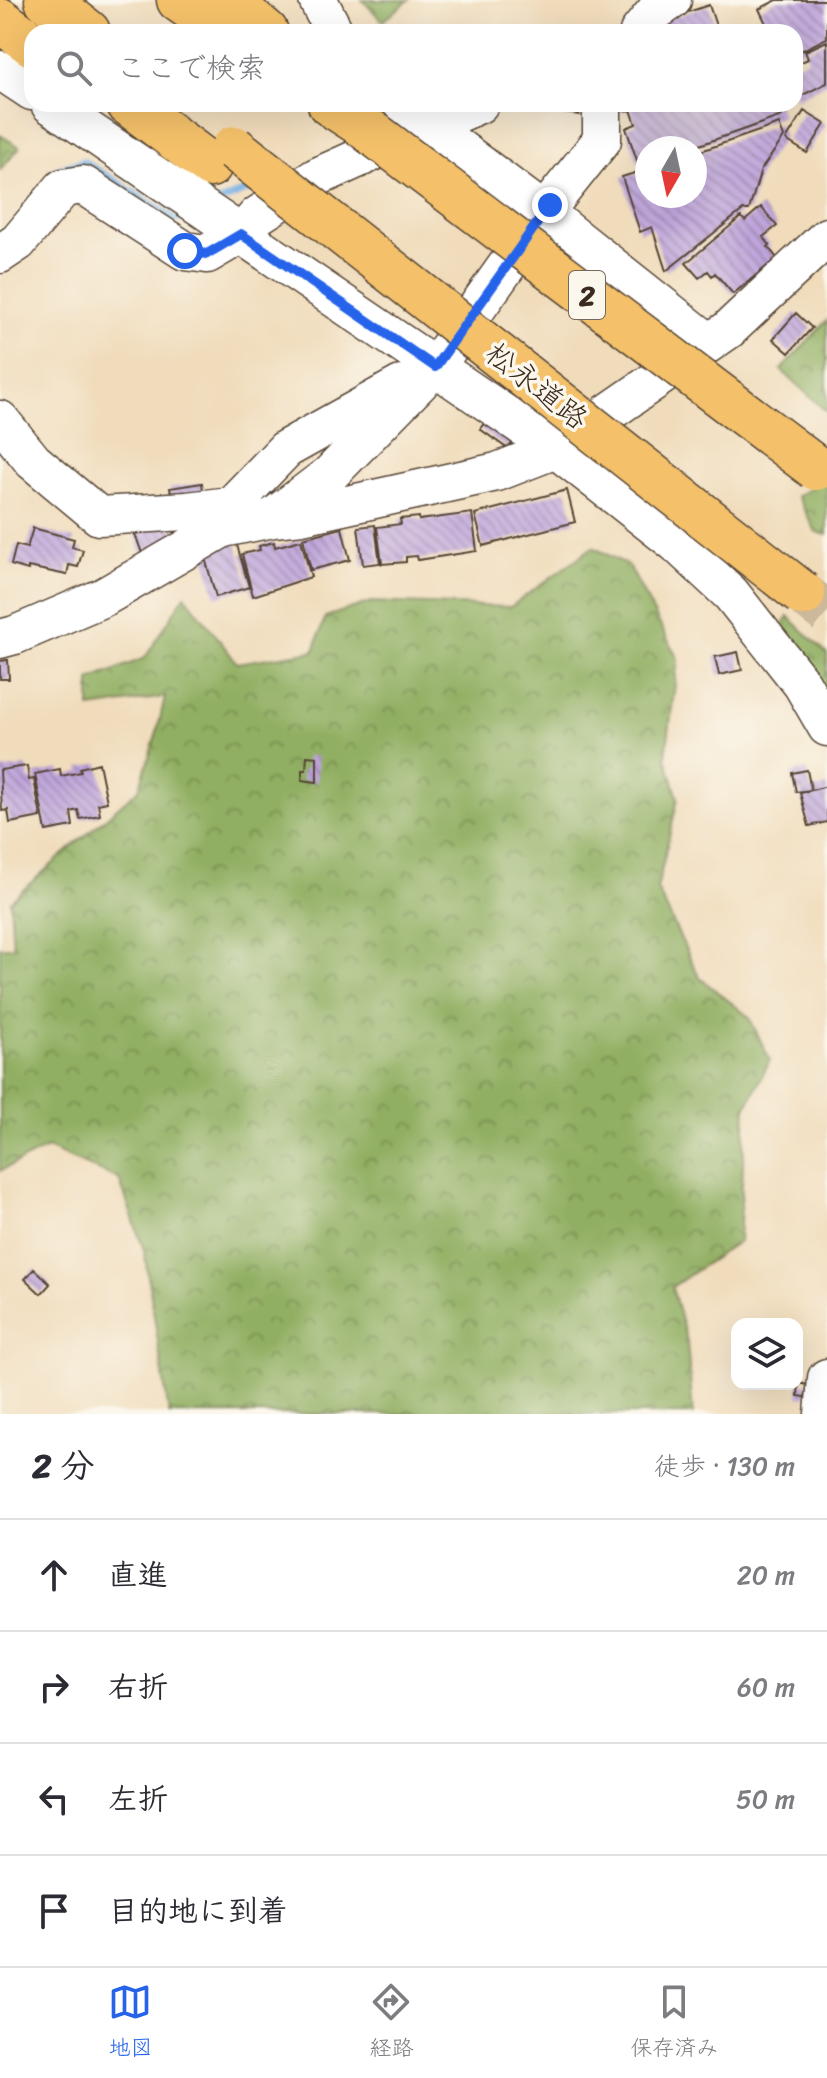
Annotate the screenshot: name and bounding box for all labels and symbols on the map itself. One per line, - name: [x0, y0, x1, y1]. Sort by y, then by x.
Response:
- north arrow: [635, 136, 707, 208]
- route end: [532, 187, 568, 223]
- route start: [167, 233, 203, 269]
- road number: 2: [569, 271, 605, 319]
- street label: 松永道路: [473, 328, 601, 444]

